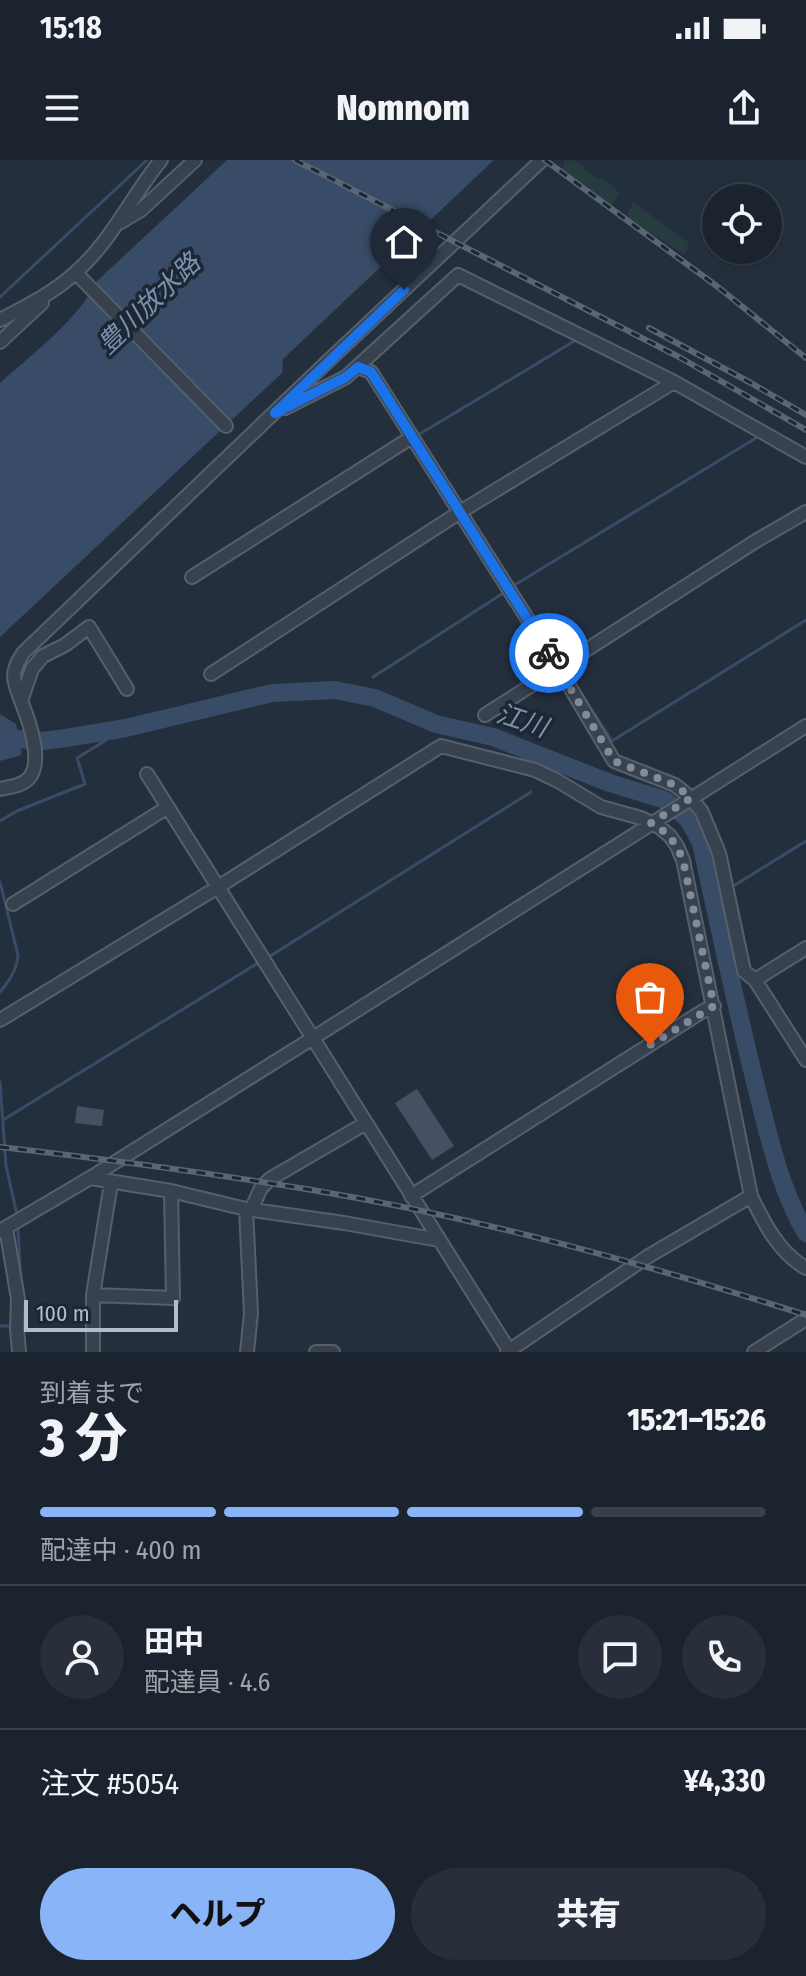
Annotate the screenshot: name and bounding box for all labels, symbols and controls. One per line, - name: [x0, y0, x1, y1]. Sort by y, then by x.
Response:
- text: 15:18: [40, 10, 102, 46]
- icon: menu: [40, 86, 84, 130]
- text: Nomnom: [336, 86, 470, 130]
- icon: share: [722, 86, 766, 130]
- map controls: [702, 184, 782, 264]
- button: locate: [702, 184, 782, 264]
- pin: [370, 208, 438, 290]
- icon: home: [382, 220, 426, 264]
- water label: 豊川放水路: [91, 246, 208, 360]
- courier: [509, 613, 589, 693]
- icon: bike: [527, 631, 571, 675]
- water label: 江川: [492, 698, 554, 745]
- pin: [616, 963, 684, 1045]
- icon: bag: [628, 975, 672, 1019]
- scale bar: [24, 1296, 178, 1332]
- text: 100 m: [36, 1300, 90, 1327]
- text: 到着まで: [40, 1378, 144, 1409]
- text: 15:21–15:26: [627, 1402, 766, 1438]
- text: 3 分: [40, 1407, 127, 1470]
- text: 配達中 · 400 m: [40, 1535, 202, 1566]
- button: person: [40, 1615, 124, 1699]
- button: chat: [578, 1615, 662, 1699]
- button: phone: [682, 1615, 766, 1699]
- text: 田中: [144, 1624, 204, 1660]
- text: 配達員 · 4.6: [144, 1667, 270, 1698]
- text: ¥4,330: [684, 1763, 766, 1799]
- text: 注文 #5054: [40, 1766, 179, 1802]
- button: ヘルプ: [40, 1868, 395, 1960]
- button: 共有: [411, 1868, 766, 1960]

